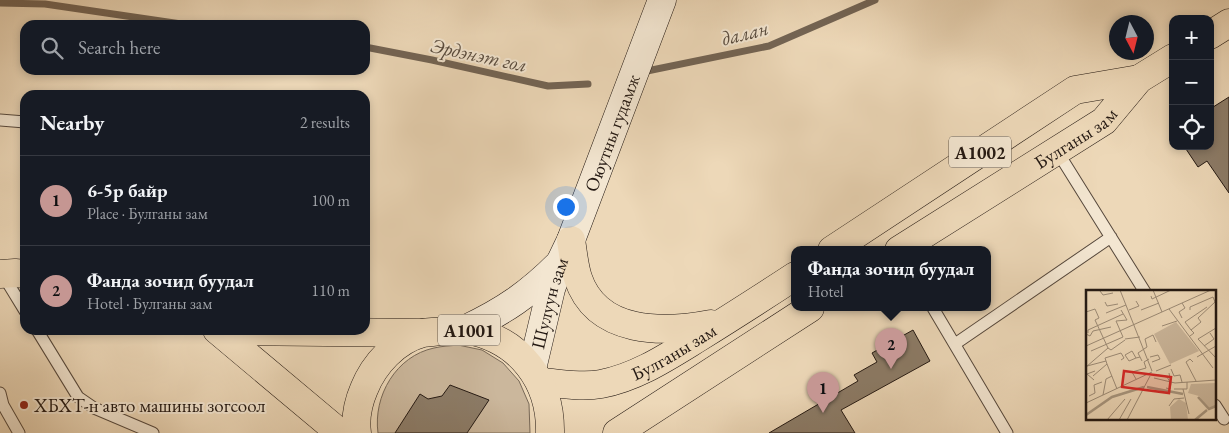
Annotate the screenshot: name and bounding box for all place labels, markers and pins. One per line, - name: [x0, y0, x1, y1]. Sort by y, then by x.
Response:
- pin: 2: [875, 328, 907, 369]
- pin: 1: [807, 372, 839, 413]
- place label: ХБХТ-н авто машины зогсоол: [33, 393, 265, 418]
- marker: ХБХТ-н авто машины зогсоол: [18, 399, 30, 411]

